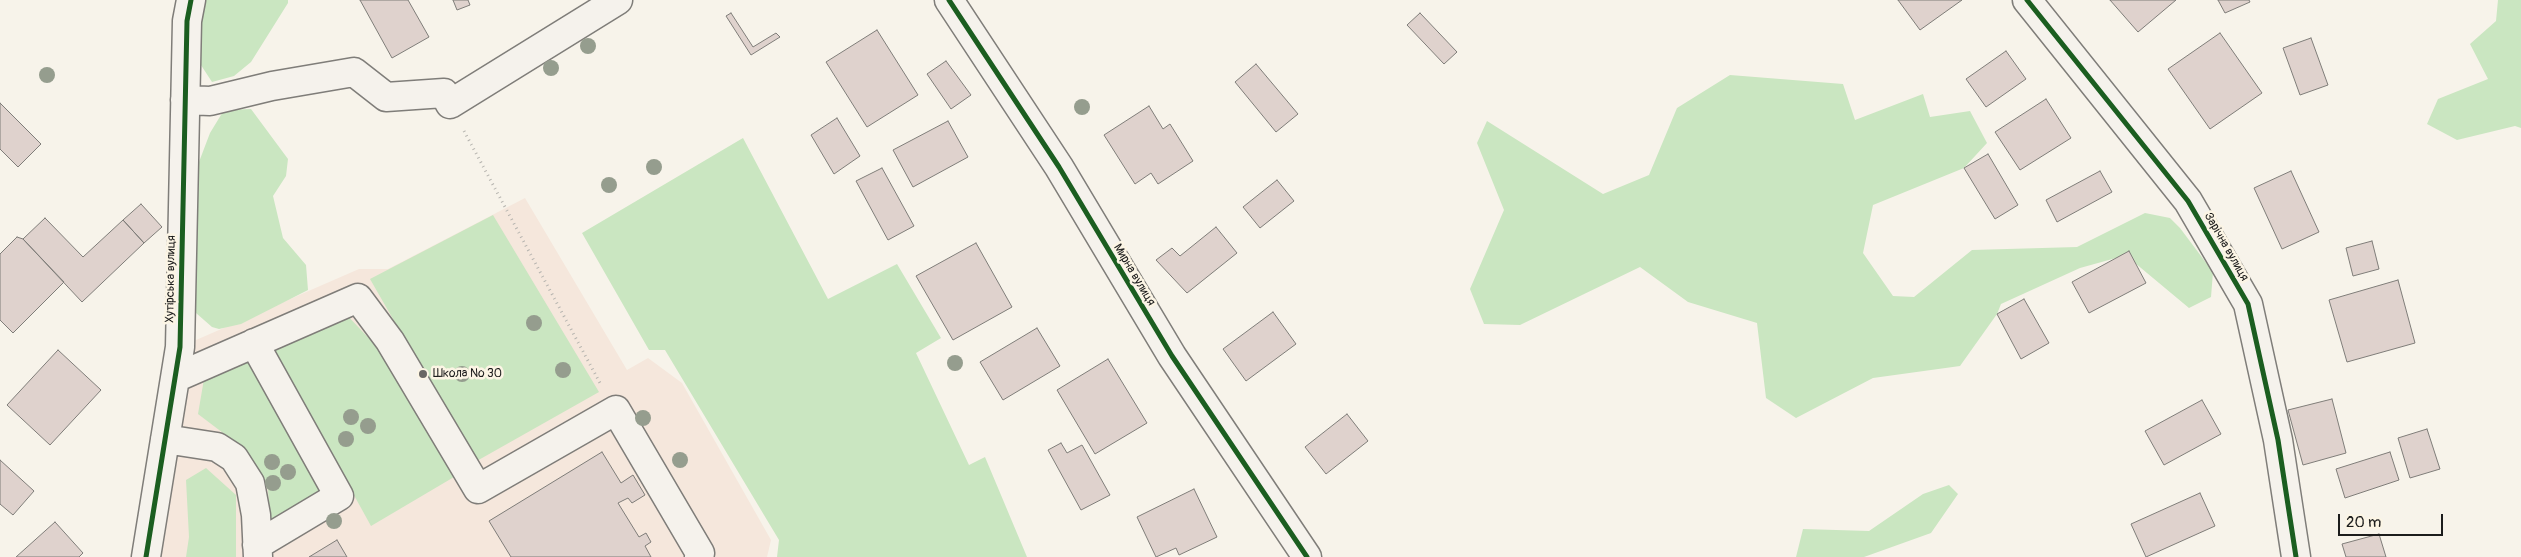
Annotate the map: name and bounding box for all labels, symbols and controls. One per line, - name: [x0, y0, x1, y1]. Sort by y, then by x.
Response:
- street label: Зарічна вулиця: [2201, 210, 2251, 284]
- street label: Хутірська вулиця: [163, 235, 179, 323]
- street label: Мирна вулиця: [1110, 241, 1158, 309]
- place label: Школа № 30: [433, 367, 502, 381]
- marker: Школа № 30: [417, 368, 429, 380]
- scale bar: [2341, 504, 2446, 536]
- text: 20 m: [2346, 513, 2381, 532]

